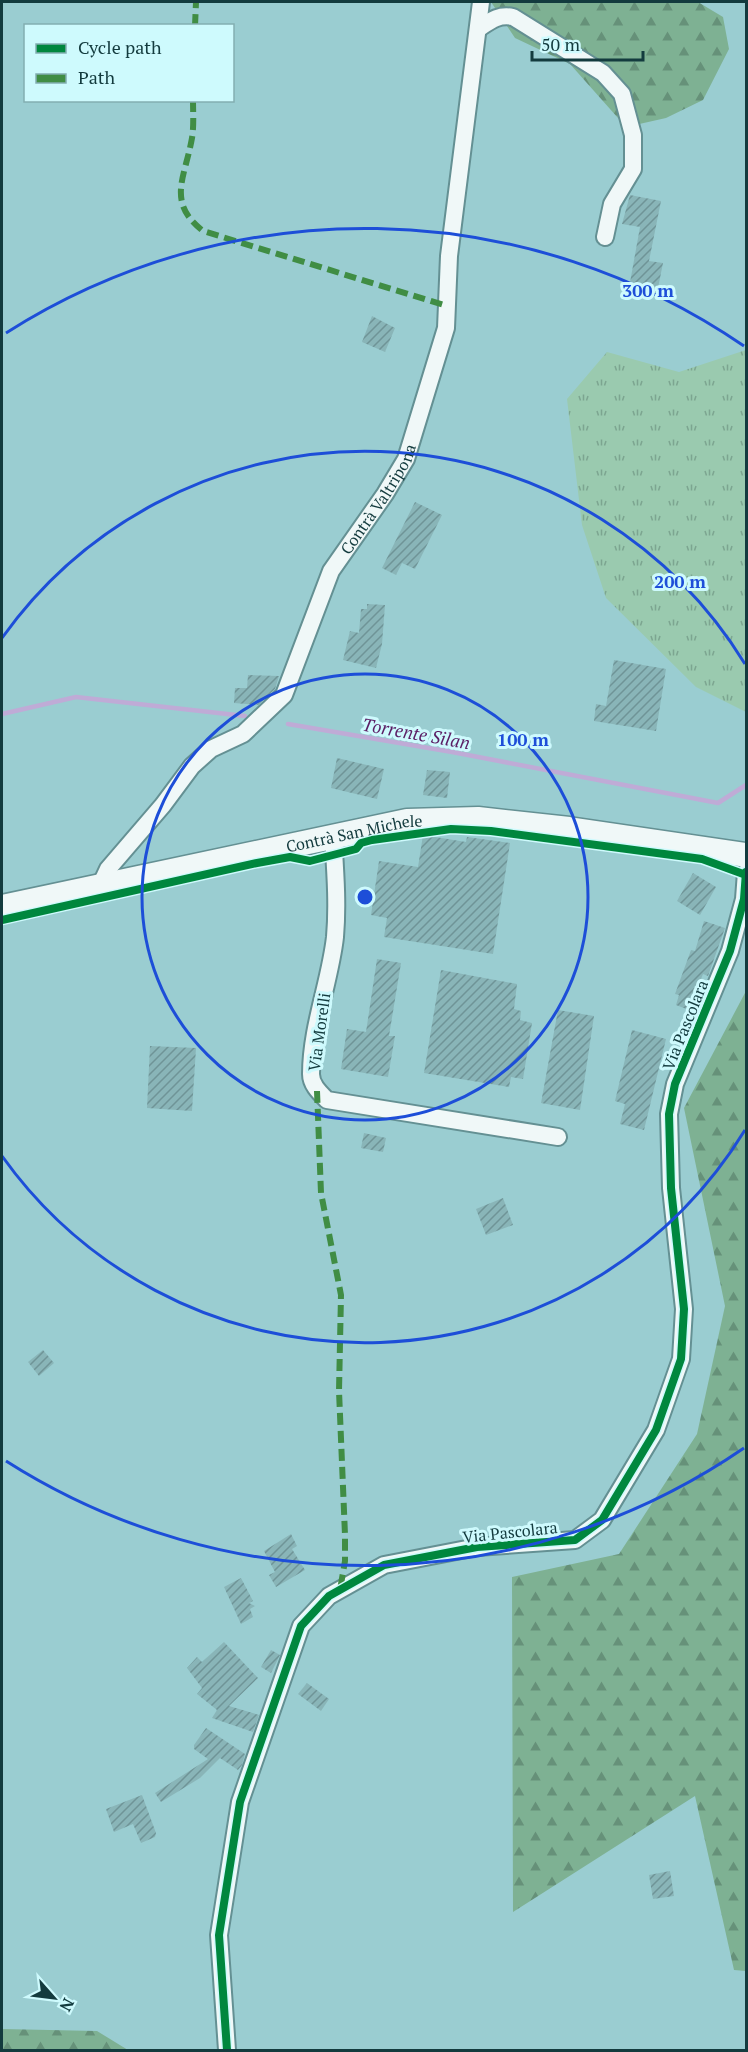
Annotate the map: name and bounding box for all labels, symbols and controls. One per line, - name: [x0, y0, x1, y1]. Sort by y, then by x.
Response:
- legend: [24, 24, 234, 102]
- scale bar: [532, 24, 643, 62]
- text: 50 m: [541, 32, 581, 56]
- text: Cycle path: [78, 35, 162, 59]
- text: Path: [78, 65, 115, 89]
- text: 300 m: [622, 278, 674, 302]
- street label: Contrà Valtripona: [335, 441, 421, 559]
- text: 200 m: [654, 569, 706, 593]
- water label: Torrente Silan: [360, 712, 472, 754]
- text: 100 m: [497, 727, 549, 751]
- street label: Contrà San Michele: [284, 810, 423, 857]
- centre of rings: [355, 887, 375, 907]
- street label: Via Pascolara: [657, 977, 713, 1073]
- street label: Via Morelli: [303, 991, 335, 1073]
- street label: Via Pascolara: [461, 1516, 559, 1548]
- north arrow: [24, 1968, 84, 2028]
- text: N: [55, 1995, 80, 2016]

